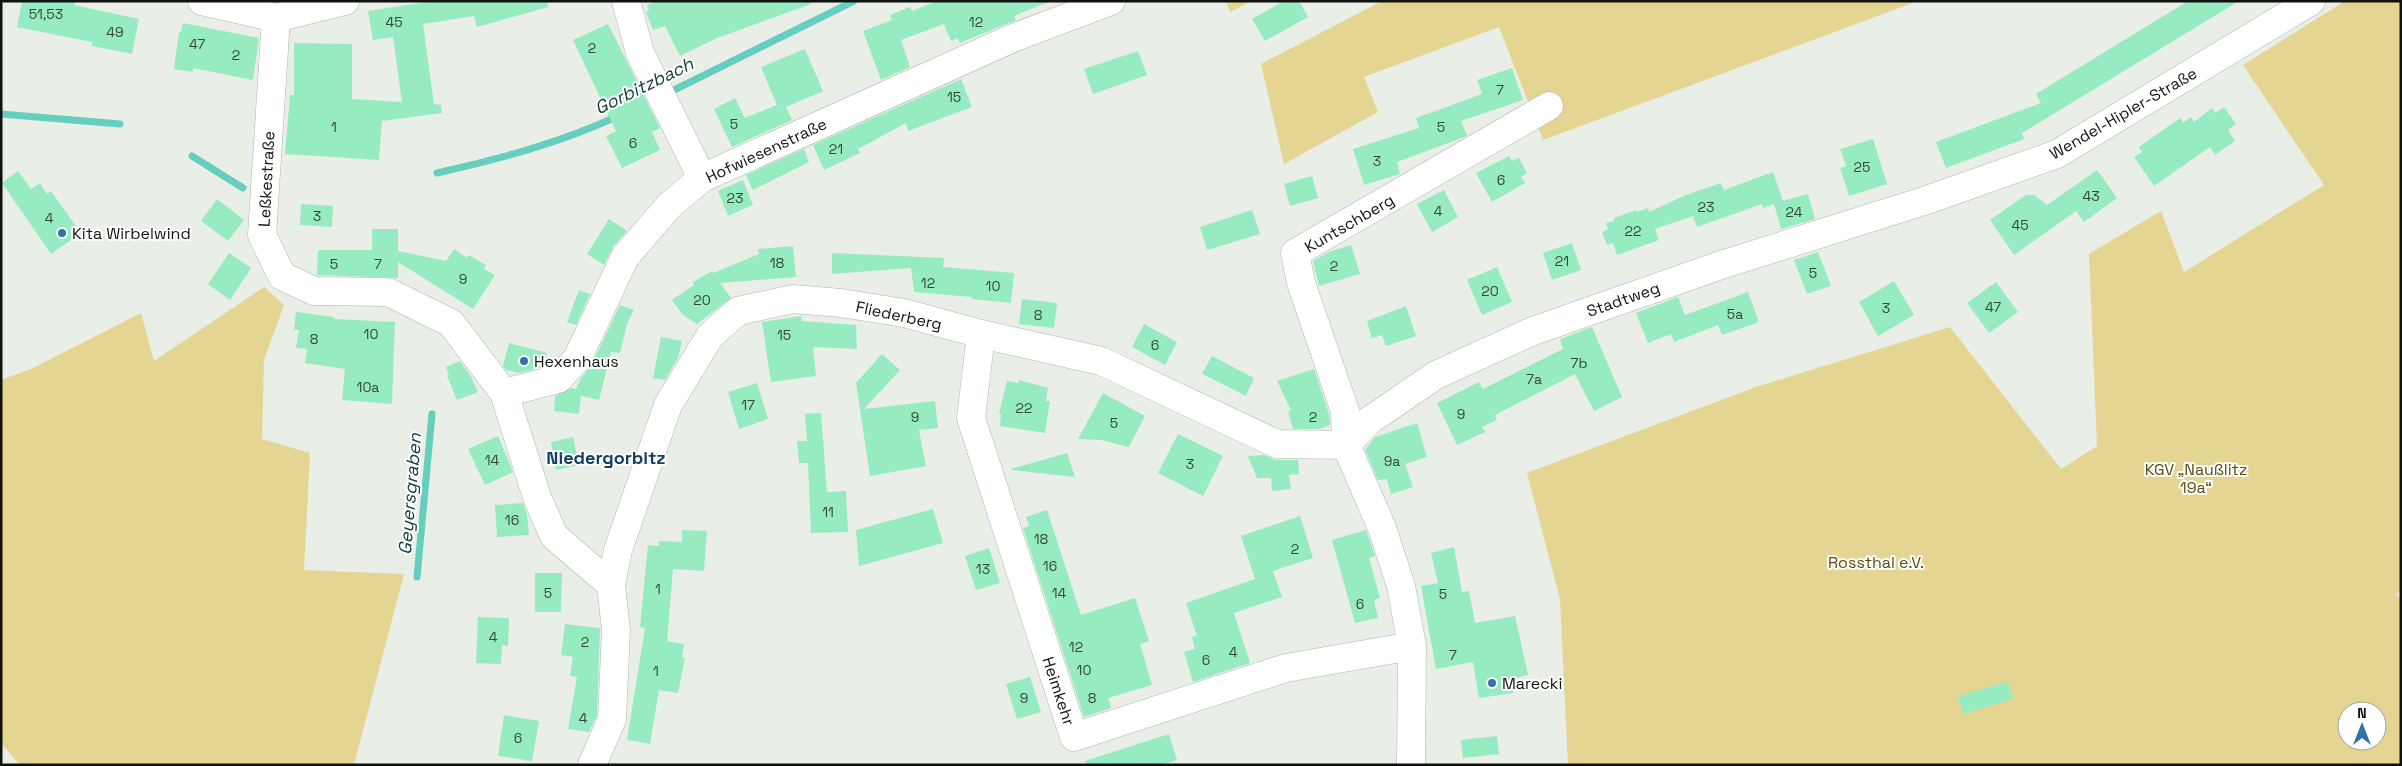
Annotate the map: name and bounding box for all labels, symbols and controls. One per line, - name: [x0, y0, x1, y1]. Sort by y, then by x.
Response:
- house number: 51,53: [29, 5, 63, 23]
- house number: 45: [385, 13, 403, 31]
- house number: 12: [969, 13, 983, 31]
- house number: 49: [106, 23, 124, 41]
- house number: 47: [189, 35, 205, 53]
- house number: 2: [588, 39, 596, 57]
- house number: 2: [232, 46, 240, 64]
- water label: Gorbitzbach: [591, 51, 698, 119]
- street label: Wendel-Hipler-Straße: [2046, 63, 2201, 164]
- house number: 7: [1496, 81, 1504, 99]
- house number: 15: [947, 88, 961, 106]
- street label: Hofwiesenstraße: [702, 113, 830, 188]
- house number: 5: [730, 115, 738, 133]
- house number: 1: [331, 118, 337, 136]
- house number: 5: [1437, 118, 1445, 136]
- street label: Leßkestraße: [254, 131, 279, 227]
- house number: 6: [629, 134, 637, 152]
- house number: 21: [829, 140, 843, 158]
- house number: 3: [1373, 152, 1381, 170]
- house number: 25: [1854, 158, 1870, 176]
- house number: 6: [1497, 171, 1505, 189]
- house number: 43: [2082, 187, 2100, 205]
- house number: 23: [727, 189, 743, 207]
- street label: Kuntschberg: [1301, 189, 1398, 258]
- house number: 23: [1698, 198, 1714, 216]
- house number: 4: [1434, 202, 1443, 220]
- house number: 24: [1786, 203, 1803, 221]
- house number: 3: [313, 207, 321, 225]
- house number: 4: [45, 209, 54, 227]
- house number: 45: [2011, 216, 2029, 234]
- house number: 22: [1625, 222, 1641, 240]
- place label: Kita Wirbelwind: [72, 223, 191, 244]
- marker: Kita Wirbelwind: [56, 227, 68, 239]
- house number: 21: [1555, 252, 1569, 270]
- house number: 18: [770, 254, 785, 272]
- house number: 5: [330, 255, 338, 273]
- house number: 7: [374, 255, 382, 273]
- house number: 2: [1330, 257, 1338, 275]
- house number: 5: [1809, 264, 1817, 282]
- house number: 9: [459, 270, 467, 288]
- house number: 12: [921, 274, 935, 292]
- house number: 10: [986, 277, 1000, 295]
- street label: Stadtweg: [1584, 277, 1663, 322]
- house number: 20: [1481, 282, 1499, 300]
- house number: 20: [693, 291, 711, 309]
- street label: Fliederberg: [854, 296, 944, 335]
- house number: 47: [1985, 298, 2001, 316]
- house number: 3: [1882, 299, 1890, 317]
- house number: 5a: [1727, 305, 1743, 323]
- house number: 8: [1034, 306, 1043, 324]
- house number: 10: [364, 325, 378, 343]
- house number: 15: [777, 326, 791, 344]
- house number: 8: [310, 330, 319, 348]
- house number: 6: [1151, 336, 1159, 354]
- place label: Hexenhaus: [534, 351, 619, 372]
- house number: 7b: [1571, 354, 1587, 372]
- marker: Hexenhaus: [518, 355, 530, 367]
- house number: 7a: [1526, 370, 1542, 388]
- house number: 10a: [357, 378, 379, 396]
- house number: 17: [741, 396, 755, 414]
- house number: 22: [1016, 399, 1032, 417]
- house number: 9: [1457, 405, 1465, 423]
- house number: 9: [911, 408, 919, 426]
- house number: 2: [1309, 408, 1317, 426]
- house number: 5: [1110, 414, 1118, 432]
- water label: Geyersgraben: [393, 431, 426, 556]
- district label: Niedergorbitz: [546, 446, 666, 469]
- house number: 14: [485, 451, 500, 469]
- house number: 9a: [1384, 452, 1400, 470]
- house number: 3: [1186, 455, 1194, 473]
- park label: KGV „Naußlitz 19a“: [2145, 459, 2247, 498]
- house number: 11: [822, 503, 834, 521]
- house number: 16: [505, 511, 519, 529]
- house number: 18: [1034, 530, 1049, 548]
- house number: 2: [1291, 540, 1299, 558]
- park label: Rossthal e.V.: [1828, 552, 1924, 573]
- house number: 16: [1043, 557, 1057, 575]
- house number: 13: [976, 560, 990, 578]
- house number: 1: [655, 580, 661, 598]
- house number: 5: [544, 584, 552, 602]
- house number: 14: [1052, 584, 1067, 602]
- house number: 5: [1439, 585, 1447, 603]
- house number: 6: [1356, 595, 1364, 613]
- house number: 4: [489, 628, 498, 646]
- house number: 2: [581, 633, 589, 651]
- house number: 12: [1069, 638, 1083, 656]
- house number: 4: [1229, 643, 1238, 661]
- house number: 7: [1449, 646, 1457, 664]
- house number: 6: [1202, 651, 1210, 669]
- street label: Heimkehr: [1038, 654, 1080, 728]
- house number: 10: [1077, 661, 1091, 679]
- house number: 1: [653, 662, 659, 680]
- place label: Marecki: [1502, 673, 1562, 694]
- marker: Marecki: [1486, 677, 1498, 689]
- house number: 9: [1020, 689, 1028, 707]
- house number: 8: [1088, 689, 1097, 707]
- north arrow: [2337, 701, 2387, 751]
- text: N: [2357, 704, 2367, 722]
- house number: 4: [579, 709, 588, 727]
- house number: 6: [514, 729, 522, 747]

